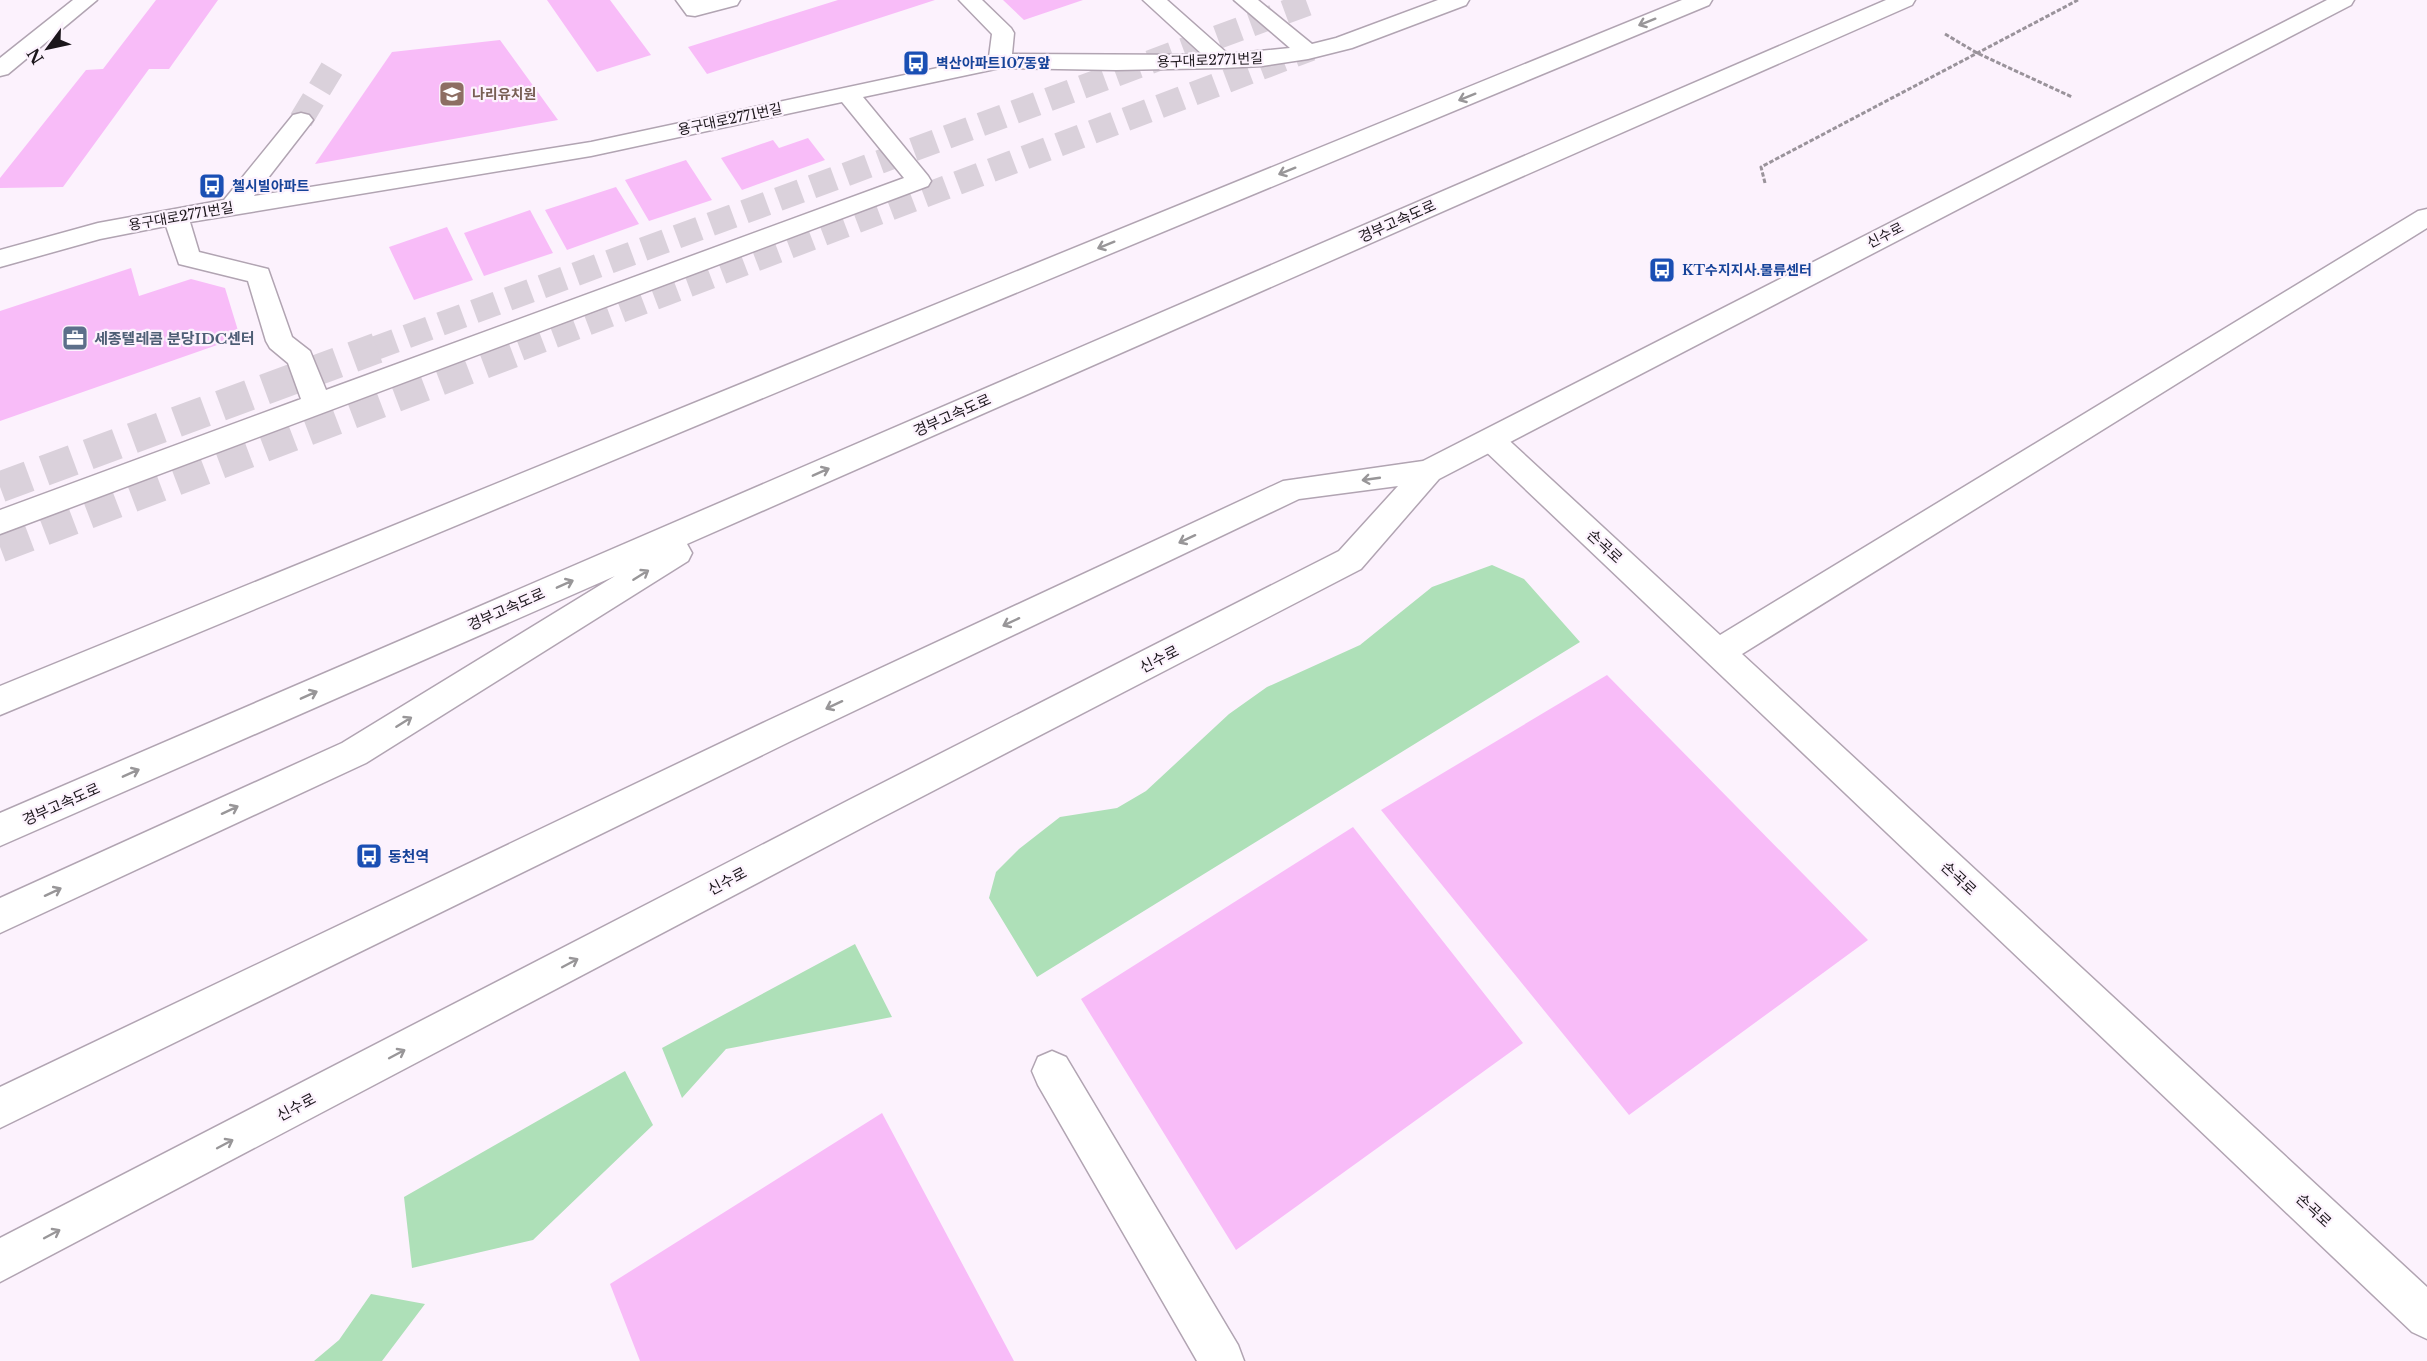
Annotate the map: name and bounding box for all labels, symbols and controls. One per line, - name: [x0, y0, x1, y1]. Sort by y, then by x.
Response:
- one-way arrow: [1639, 17, 1657, 28]
- north arrow: [18, 18, 78, 78]
- text: N: [23, 44, 48, 68]
- bus stop icon: 벽산아파트107동앞: [901, 48, 931, 78]
- street label: 용구대로2771번길: [1157, 49, 1263, 71]
- place label: 벽산아파트107동앞: [936, 54, 1050, 72]
- school or university icon: 나리유치원: [437, 79, 467, 109]
- place label: 나리유치원: [472, 85, 536, 103]
- one-way arrow: [1458, 92, 1477, 103]
- street label: 용구대로2771번길: [676, 99, 784, 139]
- one-way arrow: [1278, 166, 1296, 177]
- bus stop icon: 첼시빌아파트: [197, 171, 227, 201]
- place label: 첼시빌아파트: [232, 177, 309, 195]
- street label: 경부고속도로: [1355, 195, 1439, 247]
- street label: 용구대로2771번길: [127, 198, 235, 234]
- street label: 신수로: [1864, 218, 1906, 252]
- one-way arrow: [1098, 240, 1116, 251]
- bus stop icon: KT수지지사.물류센터: [1647, 255, 1677, 285]
- place label: KT수지지사.물류센터: [1682, 261, 1812, 279]
- office icon: 세종텔레콤 분당IDC센터: [60, 323, 90, 353]
- place label: 세종텔레콤 분당IDC센터: [94, 329, 255, 348]
- street label: 경부고속도로: [910, 389, 994, 441]
- one-way arrow: [811, 466, 829, 477]
- one-way arrow: [1361, 473, 1381, 484]
- street label: 손곡로: [1583, 525, 1627, 567]
- one-way arrow: [1179, 534, 1197, 546]
- one-way arrow: [632, 569, 649, 581]
- one-way arrow: [555, 578, 574, 589]
- street label: 경부고속도로: [464, 583, 548, 635]
- one-way arrow: [1002, 617, 1020, 629]
- street label: 신수로: [1136, 641, 1182, 677]
- one-way arrow: [300, 689, 318, 701]
- one-way arrow: [826, 699, 844, 711]
- one-way arrow: [395, 715, 412, 727]
- one-way arrow: [121, 767, 139, 779]
- street label: 경부고속도로: [19, 778, 103, 830]
- one-way arrow: [221, 803, 239, 815]
- bus stop icon: 동천역: [354, 841, 384, 871]
- place label: 동천역: [388, 847, 429, 866]
- street label: 손곡로: [1937, 857, 1981, 899]
- street label: 신수로: [704, 863, 750, 899]
- one-way arrow: [44, 885, 62, 897]
- one-way arrow: [561, 957, 579, 968]
- one-way arrow: [388, 1047, 406, 1059]
- street label: 신수로: [273, 1089, 319, 1125]
- one-way arrow: [215, 1138, 233, 1149]
- street label: 손곡로: [2292, 1189, 2336, 1231]
- one-way arrow: [43, 1228, 60, 1240]

